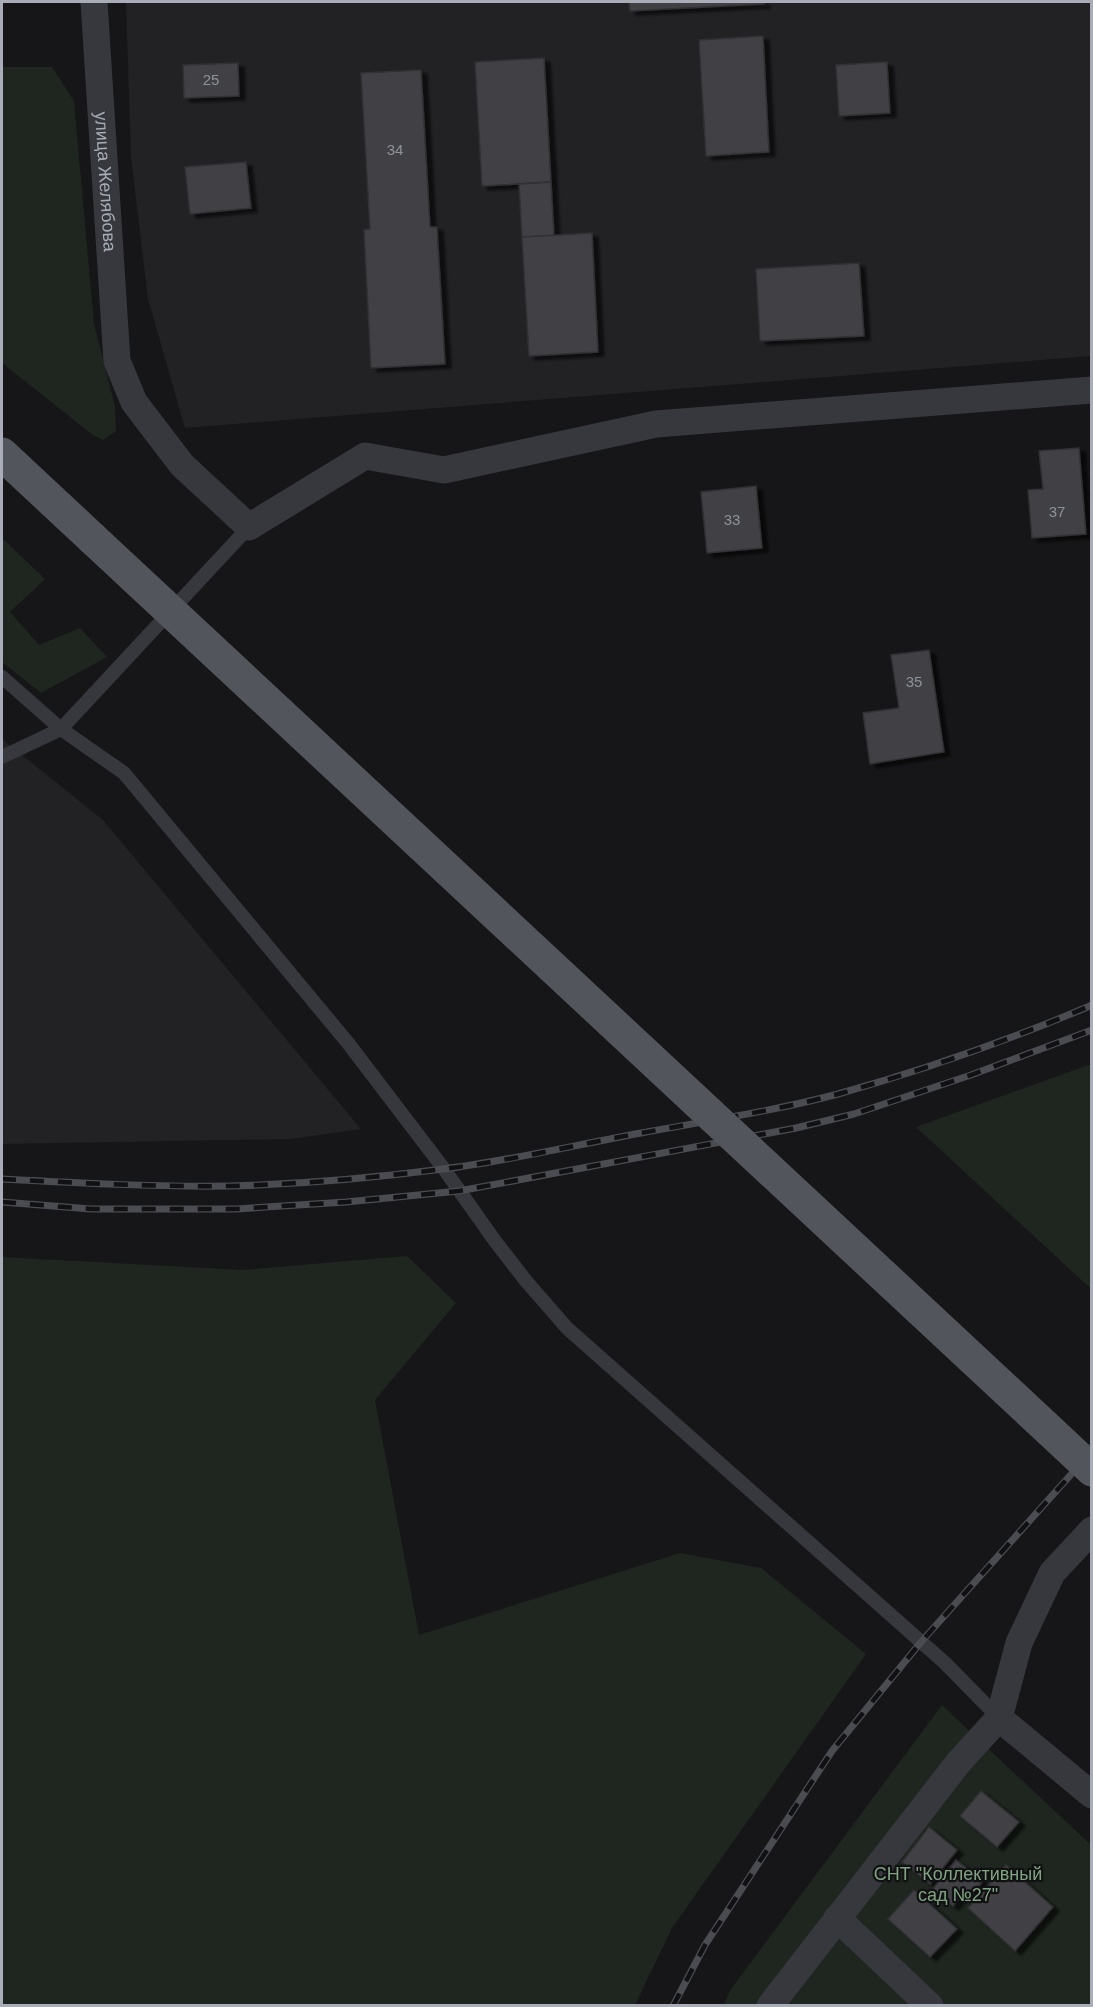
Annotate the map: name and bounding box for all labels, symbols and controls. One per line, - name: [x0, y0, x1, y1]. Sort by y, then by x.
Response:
- house number: 25: [203, 71, 219, 88]
- street label: улица Желябова: [91, 111, 120, 253]
- house number: 34: [387, 141, 403, 158]
- house number: 37: [1049, 503, 1065, 520]
- house number: 33: [724, 511, 740, 528]
- house number: 35: [906, 673, 922, 690]
- park label: СНТ "Коллективный сад №27": [874, 1864, 1042, 1905]

